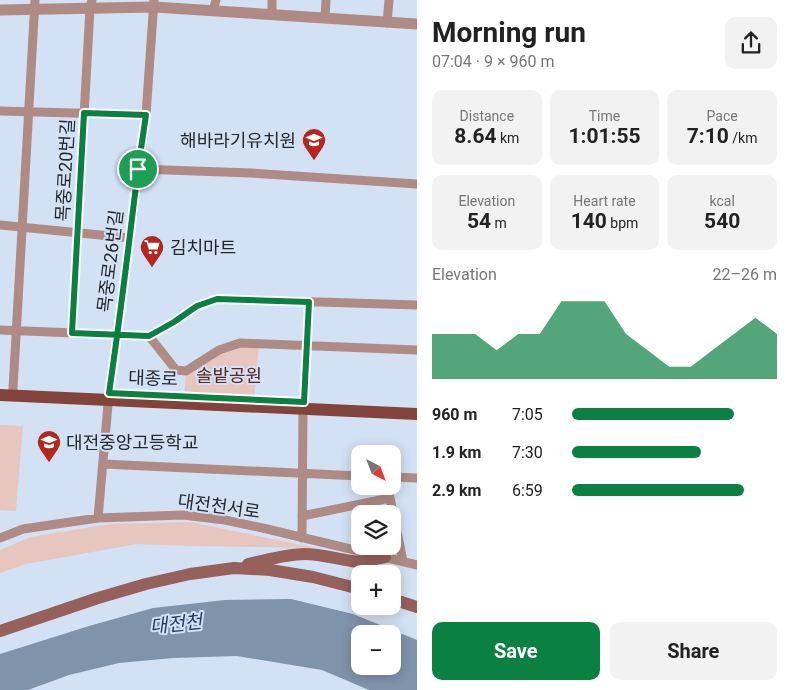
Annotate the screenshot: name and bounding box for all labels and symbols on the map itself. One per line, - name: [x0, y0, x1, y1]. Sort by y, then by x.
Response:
- street label: 목중로20번길: [52, 118, 78, 222]
- school or university icon: 해바라기유치원: [301, 127, 327, 161]
- place label: 해바라기유치원: [180, 130, 296, 151]
- pin: [117, 148, 159, 190]
- street label: 목중로26번길: [93, 209, 127, 313]
- supermarket icon: 김치마트: [139, 234, 165, 268]
- place label: 김치마트: [170, 237, 236, 258]
- park label: 솔밭공원: [196, 365, 262, 386]
- street label: 대종로: [128, 367, 178, 389]
- school or university icon: 대전중앙고등학교: [36, 429, 62, 463]
- place label: 대전중앙고등학교: [66, 432, 198, 453]
- north arrow: [351, 445, 401, 495]
- street label: 대전천서로: [177, 490, 261, 522]
- water label: 대전천: [149, 610, 205, 638]

